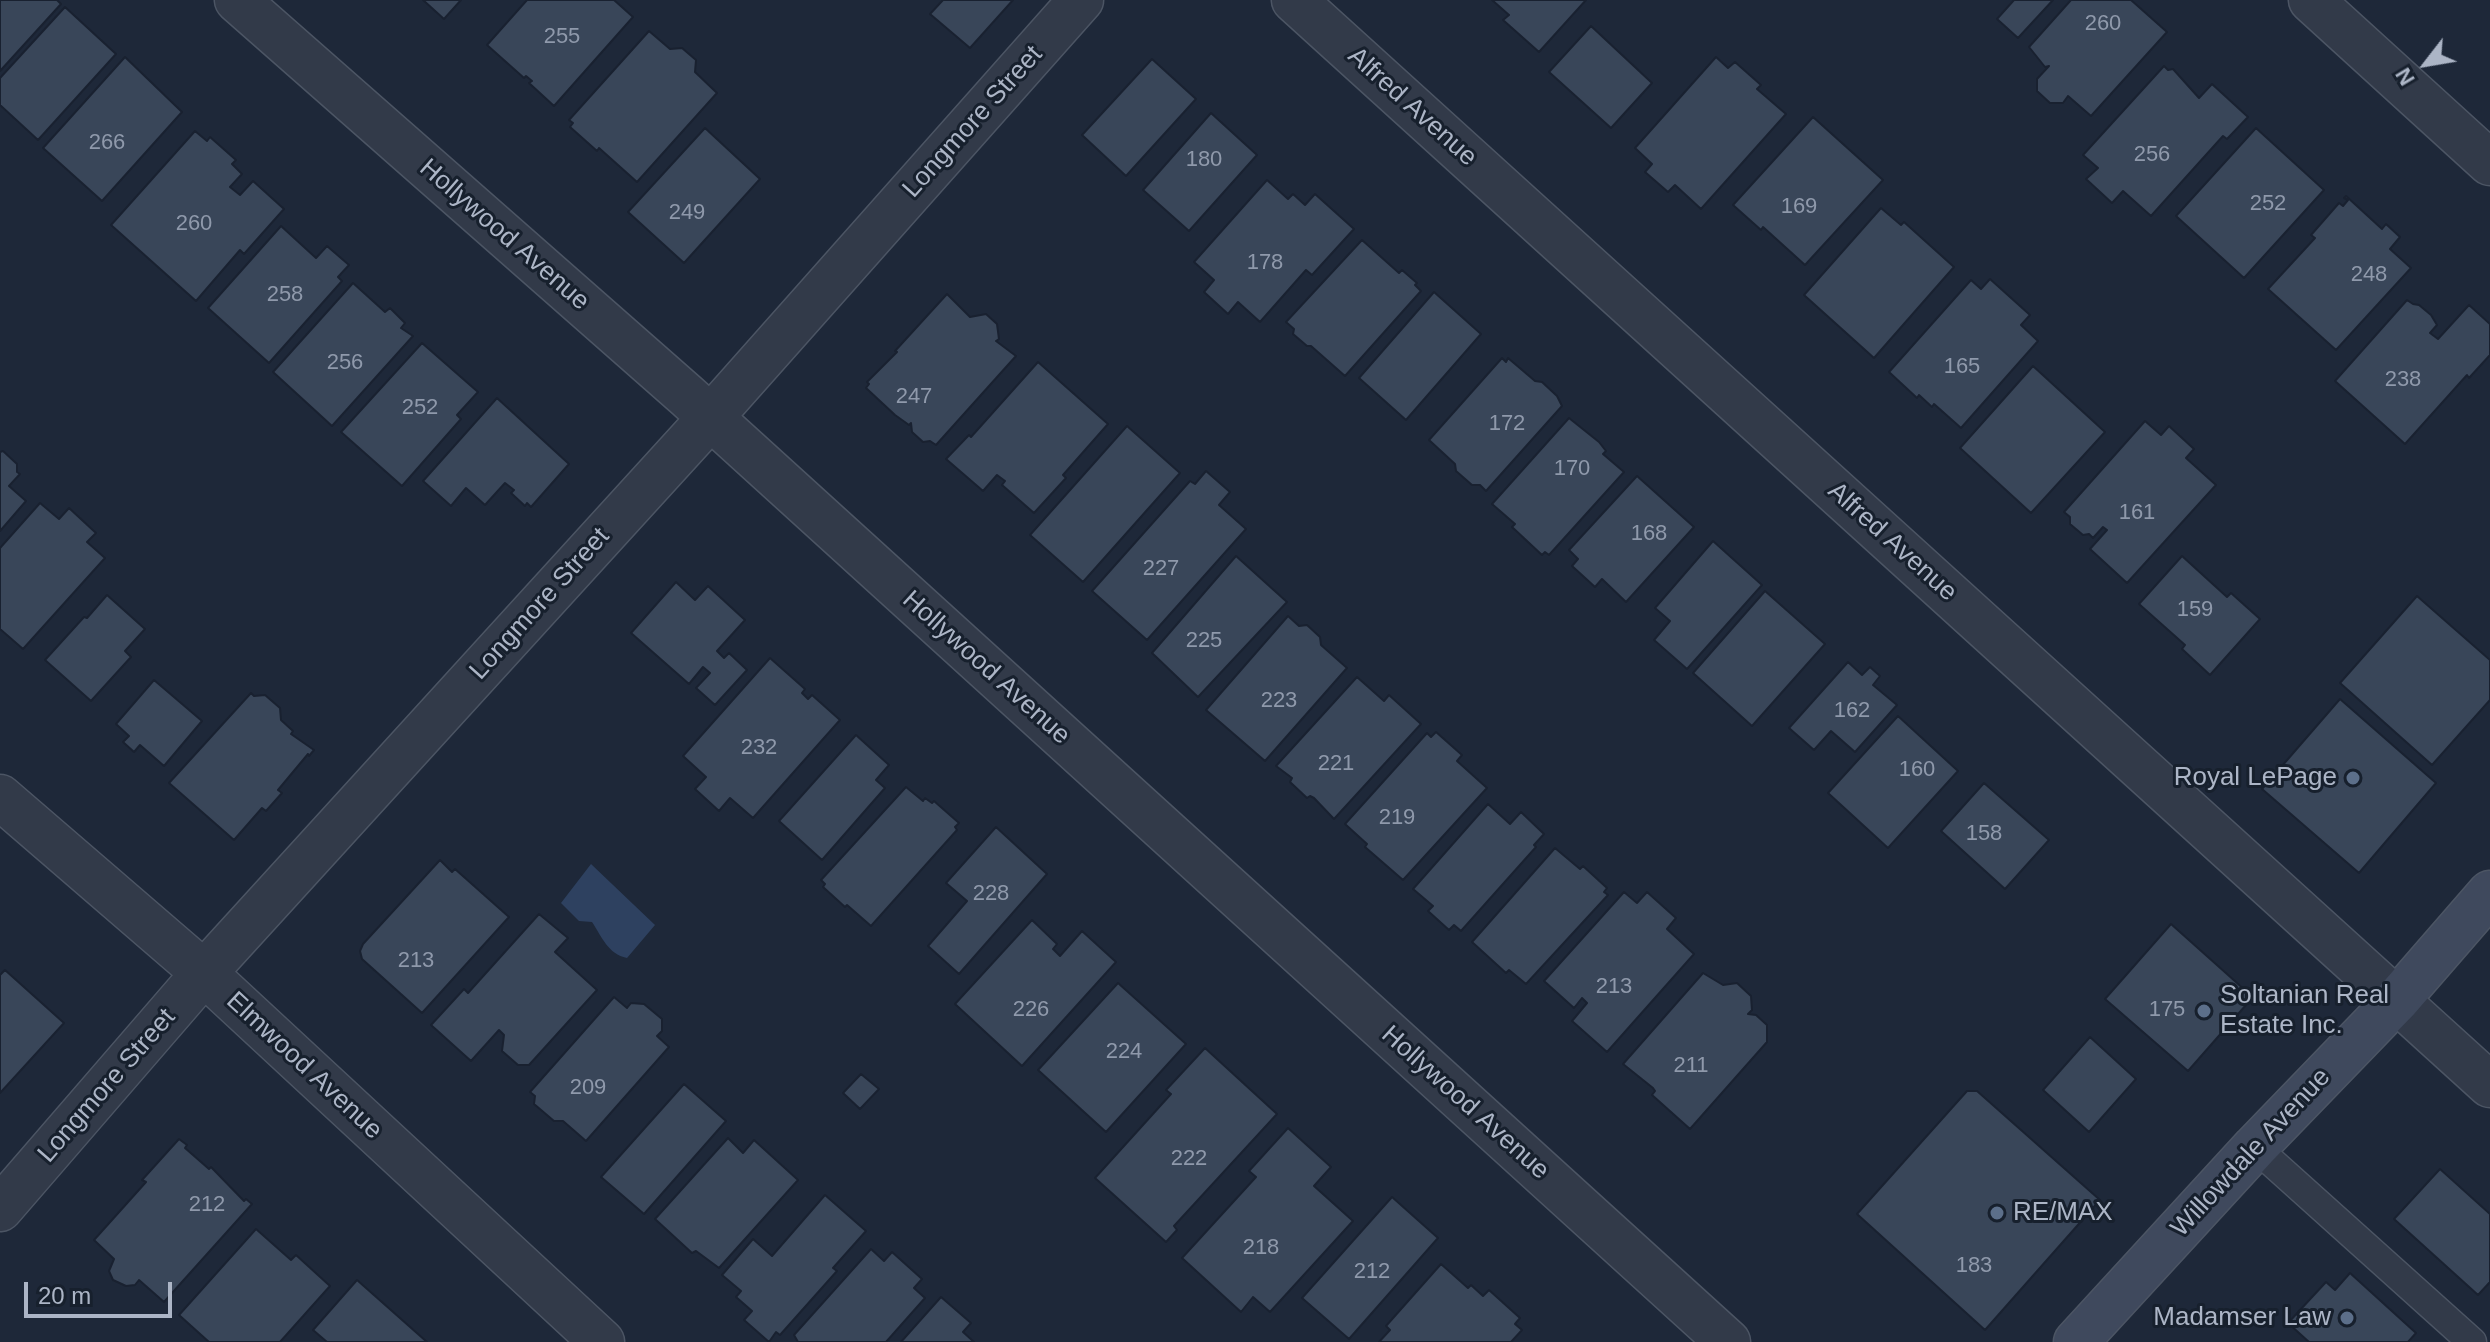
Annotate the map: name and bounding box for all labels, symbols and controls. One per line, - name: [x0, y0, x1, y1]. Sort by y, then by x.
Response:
- house number: 260: [2085, 11, 2121, 37]
- house number: 255: [544, 24, 580, 50]
- north arrow: [2386, 24, 2466, 104]
- street label: Longmore Street: [897, 40, 1049, 204]
- street label: Alfred Avenue: [1341, 41, 1483, 173]
- text: N: [2390, 63, 2420, 90]
- house number: 266: [89, 130, 125, 156]
- house number: 256: [2134, 142, 2170, 168]
- house number: 180: [1186, 147, 1222, 173]
- street label: Hollywood Avenue: [413, 153, 595, 317]
- house number: 252: [2250, 191, 2286, 217]
- house number: 169: [1781, 194, 1817, 220]
- house number: 249: [669, 200, 705, 226]
- house number: 260: [176, 211, 212, 237]
- house number: 178: [1247, 250, 1283, 276]
- house number: 248: [2351, 262, 2387, 288]
- house number: 258: [267, 282, 303, 308]
- house number: 256: [327, 350, 363, 376]
- house number: 165: [1944, 354, 1980, 380]
- house number: 238: [2385, 367, 2421, 393]
- house number: 247: [896, 384, 932, 410]
- house number: 252: [402, 395, 438, 421]
- house number: 172: [1489, 411, 1525, 437]
- house number: 170: [1554, 456, 1590, 482]
- street label: Alfred Avenue: [1821, 476, 1963, 608]
- house number: 161: [2119, 500, 2155, 526]
- house number: 168: [1631, 521, 1667, 547]
- street label: Longmore Street: [464, 522, 616, 686]
- house number: 227: [1143, 556, 1179, 582]
- street label: Hollywood Avenue: [896, 585, 1076, 751]
- house number: 159: [2177, 597, 2213, 623]
- house number: 225: [1186, 628, 1222, 654]
- house number: 223: [1261, 688, 1297, 714]
- house number: 162: [1834, 698, 1870, 724]
- house number: 232: [741, 735, 777, 761]
- house number: 221: [1318, 751, 1354, 777]
- house number: 160: [1899, 757, 1935, 783]
- place label: Royal LePage: [2174, 762, 2337, 794]
- marker: Royal LePage: [2344, 769, 2362, 787]
- house number: 219: [1379, 805, 1415, 831]
- house number: 158: [1966, 821, 2002, 847]
- house number: 228: [973, 881, 1009, 907]
- house number: 213: [398, 948, 434, 974]
- house number: 213: [1596, 974, 1632, 1000]
- place label: Soltanian Real Estate Inc.: [2220, 980, 2389, 1042]
- street label: Elmwood Avenue: [220, 986, 388, 1146]
- house number: 226: [1013, 997, 1049, 1023]
- house number: 175: [2149, 997, 2185, 1023]
- marker: Soltanian Real Estate Inc.: [2195, 1002, 2213, 1020]
- street label: Longmore Street: [32, 1003, 182, 1169]
- street label: Hollywood Avenue: [1375, 1020, 1555, 1186]
- house number: 224: [1106, 1039, 1142, 1065]
- house number: 211: [1673, 1053, 1709, 1079]
- street label: Willowdale Avenue: [2165, 1062, 2337, 1244]
- house number: 209: [570, 1075, 606, 1101]
- house number: 222: [1171, 1146, 1207, 1172]
- house number: 212: [189, 1192, 225, 1218]
- place label: RE/MAX: [2013, 1197, 2113, 1229]
- marker: RE/MAX: [1988, 1204, 2006, 1222]
- house number: 218: [1243, 1235, 1279, 1261]
- house number: 183: [1956, 1253, 1992, 1279]
- house number: 212: [1354, 1259, 1390, 1285]
- scale bar: [28, 1266, 176, 1316]
- text: 20 m: [38, 1282, 91, 1309]
- place label: Madamser Law: [2153, 1302, 2331, 1334]
- marker: Madamser Law: [2338, 1309, 2356, 1327]

